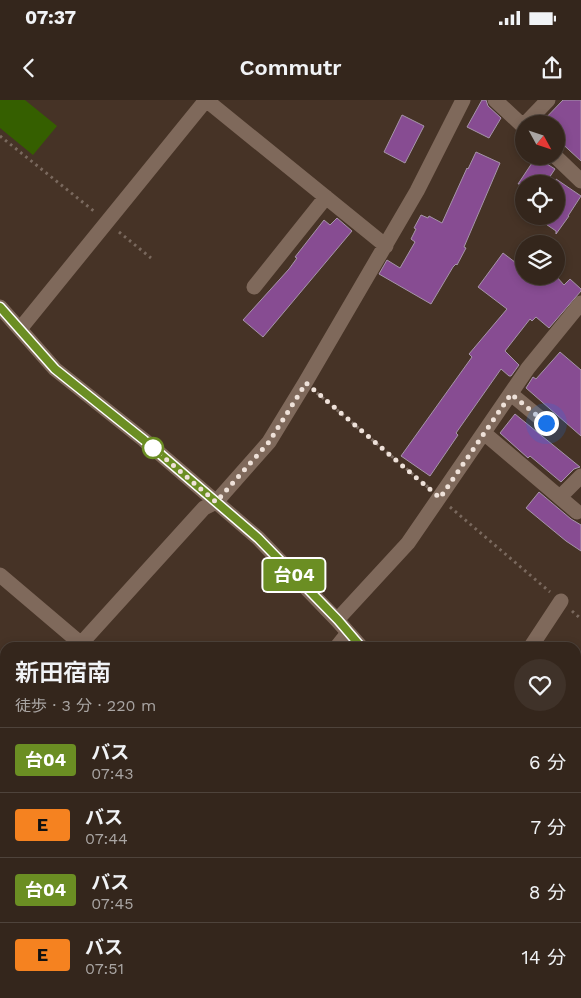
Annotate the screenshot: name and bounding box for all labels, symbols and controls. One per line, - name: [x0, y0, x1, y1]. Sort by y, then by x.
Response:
- text: 07:37: [25, 6, 76, 29]
- icon: back: [15, 54, 43, 82]
- icon: share: [538, 54, 566, 82]
- text: Commutr: [239, 55, 342, 80]
- north arrow: [515, 115, 565, 165]
- map controls: [515, 115, 565, 285]
- button: locate: [515, 175, 565, 225]
- button: layers: [515, 235, 565, 285]
- your location: [534, 411, 559, 436]
- unlabelled marker: [142, 437, 164, 459]
- line badge: 台04: [265, 559, 323, 591]
- text: 台04: [273, 564, 315, 585]
- text: 新田宿南: [15, 659, 111, 687]
- button: heart: [514, 659, 566, 711]
- text: 徒歩 · 3 分 · 220 m: [15, 696, 156, 715]
- text: バス: [91, 741, 129, 764]
- text: 台04: [25, 749, 66, 770]
- text: 6 分: [529, 751, 566, 774]
- text: 07:43: [91, 764, 134, 783]
- text: バス: [85, 806, 123, 829]
- text: E: [37, 814, 48, 835]
- text: 7 分: [530, 816, 566, 839]
- text: 07:44: [85, 829, 128, 848]
- text: バス: [91, 871, 129, 894]
- text: 台04: [25, 879, 66, 900]
- text: 8 分: [529, 881, 566, 904]
- text: 07:45: [91, 894, 134, 913]
- text: バス: [85, 936, 123, 959]
- text: E: [37, 944, 48, 965]
- text: 14 分: [522, 946, 566, 969]
- text: 07:51: [85, 959, 124, 978]

